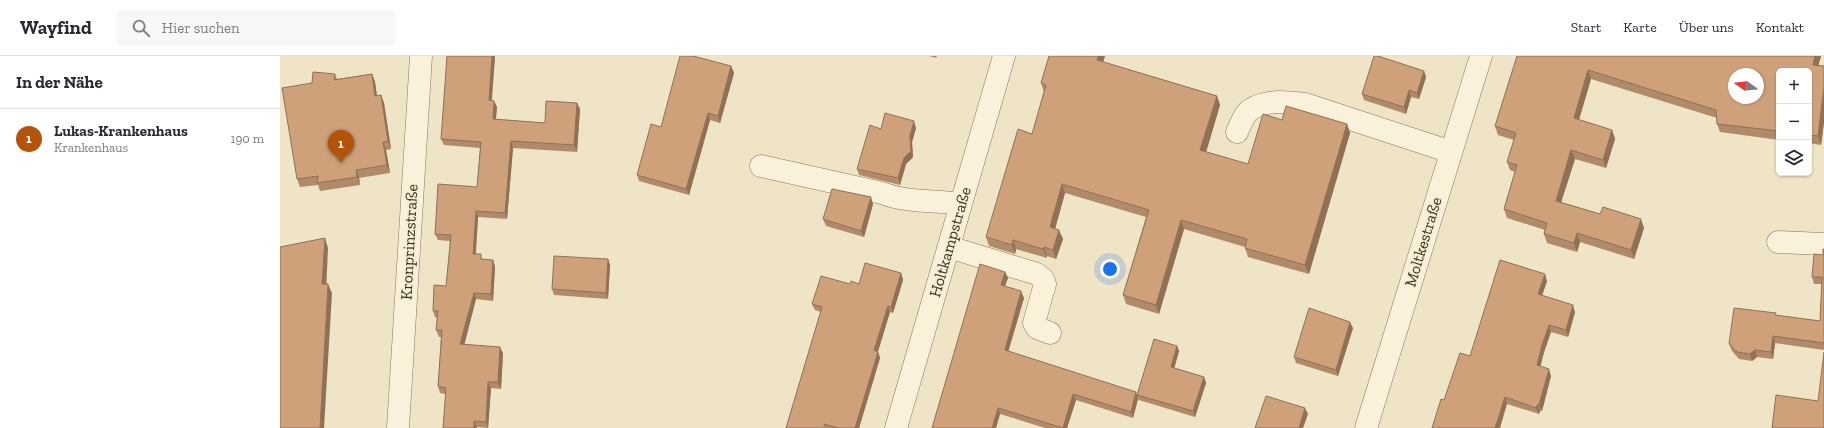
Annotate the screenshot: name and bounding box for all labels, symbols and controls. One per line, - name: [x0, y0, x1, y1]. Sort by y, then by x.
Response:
- search box: [116, 10, 396, 46]
- text: Wayfind: [20, 16, 92, 39]
- icon: search: [130, 17, 152, 39]
- text: Hier suchen: [162, 19, 240, 37]
- text: Start: [1571, 19, 1601, 36]
- text: Karte: [1623, 19, 1657, 36]
- text: Über uns: [1679, 19, 1734, 36]
- text: Kontakt: [1756, 19, 1804, 36]
- north arrow: [1728, 68, 1764, 104]
- map controls: [1776, 68, 1812, 176]
- button: +: [1776, 68, 1812, 104]
- text: In der Nähe: [16, 72, 103, 92]
- button: −: [1776, 104, 1812, 140]
- text: Lukas-Krankenhaus: [54, 122, 188, 140]
- pin: 1: [328, 130, 354, 163]
- text: 1: [26, 131, 32, 146]
- text: 190 m: [230, 131, 264, 146]
- text: Krankenhaus: [54, 140, 128, 155]
- button: layers: [1776, 140, 1812, 176]
- street label: Kronprinzstraße: [396, 183, 422, 301]
- street label: Holtkampstraße: [925, 185, 975, 299]
- street label: Moltkestraße: [1400, 195, 1446, 289]
- your location: [1100, 259, 1120, 279]

